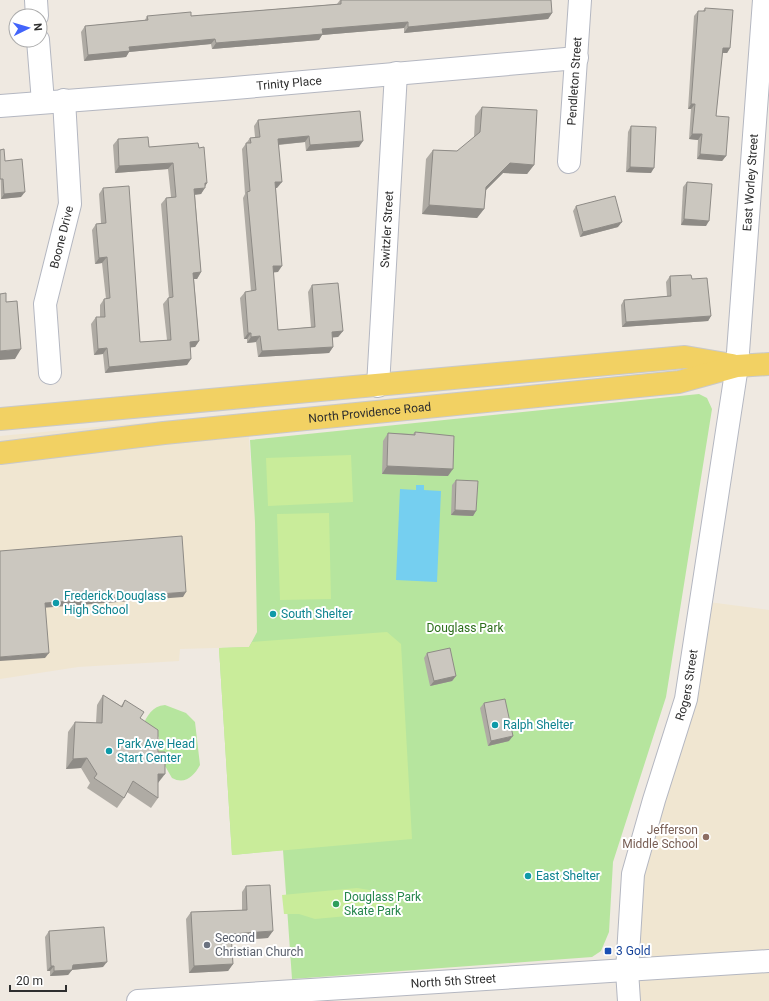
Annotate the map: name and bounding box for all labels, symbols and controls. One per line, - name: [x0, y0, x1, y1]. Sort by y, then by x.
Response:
- north arrow: [8, 8, 48, 48]
- text: N: [31, 23, 44, 32]
- street label: Pendleton Street: [565, 36, 584, 126]
- street label: Trinity Place: [256, 73, 322, 93]
- street label: East Worley Street: [740, 133, 761, 232]
- street label: Switzler Street: [378, 190, 396, 268]
- street label: Boone Drive: [47, 204, 76, 270]
- street label: North Providence Road: [308, 400, 432, 426]
- place label: Frederick Douglass High School: [64, 589, 166, 617]
- marker: Frederick Douglass High School: [51, 598, 61, 608]
- place label: South Shelter: [281, 607, 352, 621]
- marker: South Shelter: [268, 609, 278, 619]
- park label: Douglass Park: [426, 621, 504, 635]
- street label: Rogers Street: [673, 648, 701, 722]
- place label: Ralph Shelter: [503, 718, 574, 732]
- marker: Ralph Shelter: [490, 720, 500, 730]
- place label: Park Ave Head Start Center: [117, 737, 195, 765]
- marker: Park Ave Head Start Center: [104, 746, 114, 756]
- place label: Jefferson Middle School: [622, 823, 698, 851]
- marker: Jefferson Middle School: [701, 832, 711, 842]
- place label: East Shelter: [536, 869, 600, 883]
- marker: East Shelter: [523, 871, 533, 881]
- place label: Douglass Park Skate Park: [344, 890, 422, 918]
- marker: Douglass Park Skate Park: [331, 899, 341, 909]
- place label: Second Christian Church: [215, 931, 303, 959]
- marker: Second Christian Church: [202, 940, 212, 950]
- place label: 3 Gold: [616, 944, 650, 958]
- marker: 3 Gold: [603, 946, 613, 956]
- scale bar: [10, 967, 66, 993]
- street label: North 5th Street: [410, 971, 496, 991]
- text: 20 m: [16, 974, 43, 988]

